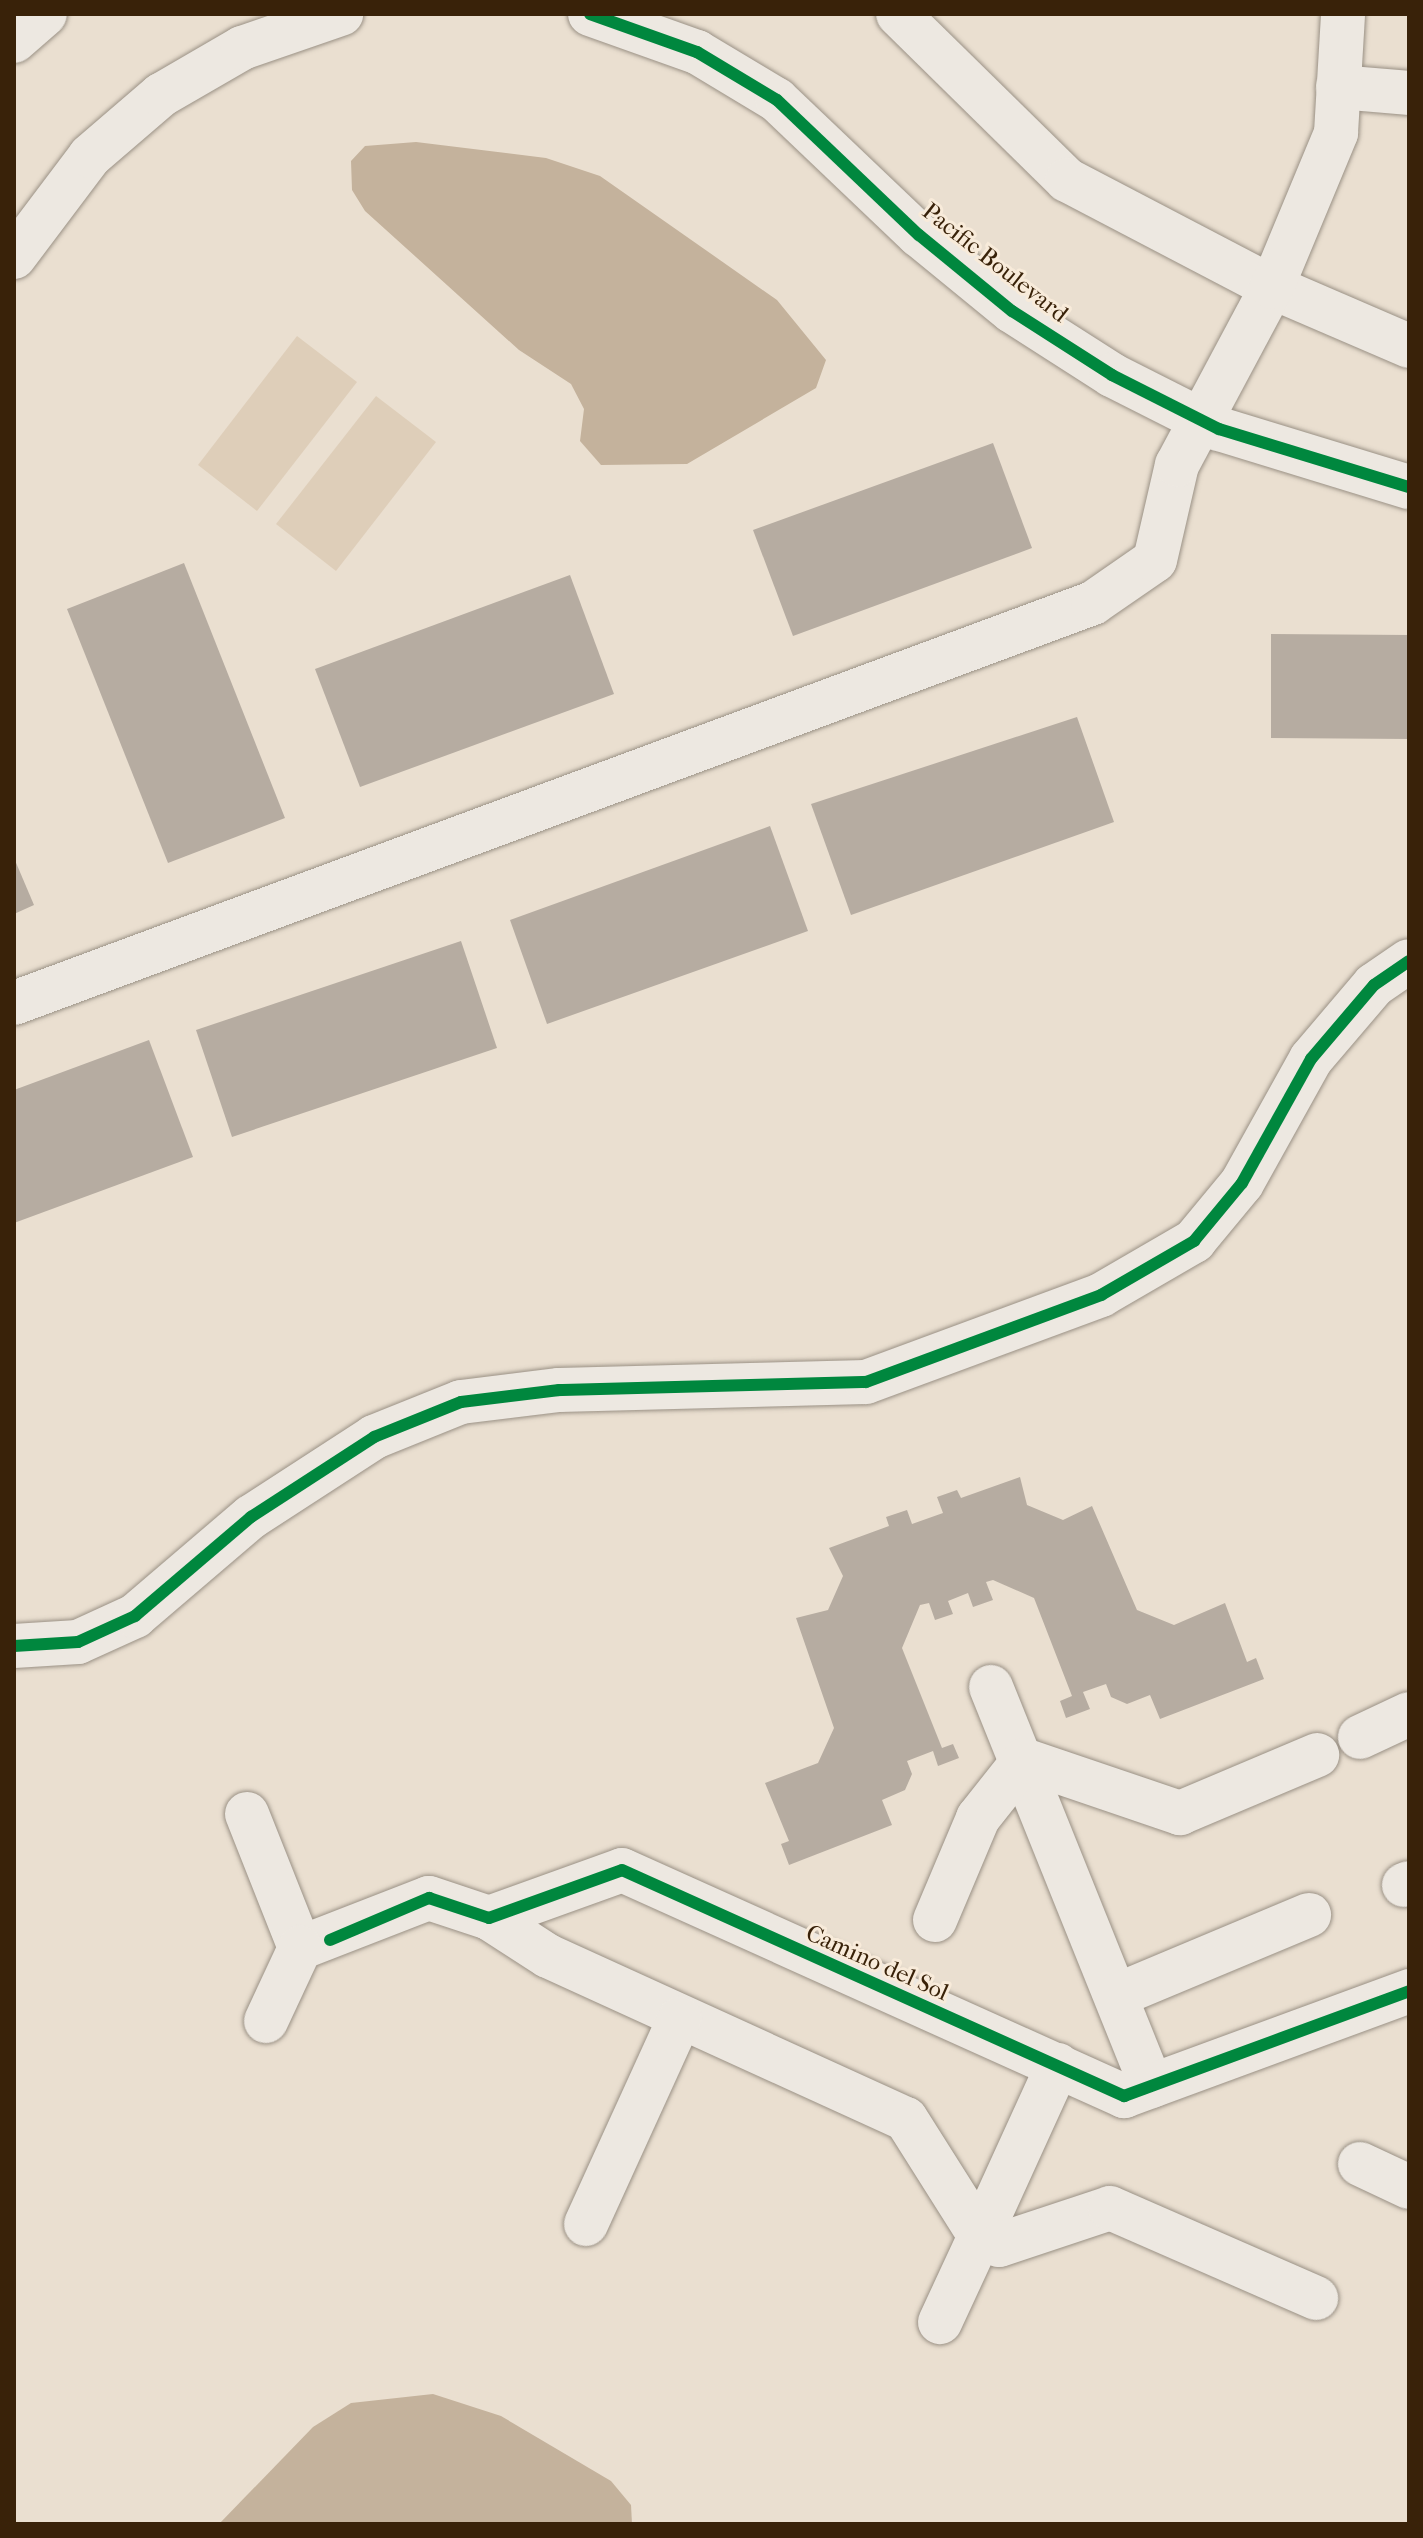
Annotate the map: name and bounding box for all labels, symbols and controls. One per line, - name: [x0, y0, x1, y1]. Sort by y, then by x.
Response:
- street label: Pacific Boulevard: [916, 197, 1074, 329]
- street label: Camino del Sol: [801, 1919, 953, 2007]

